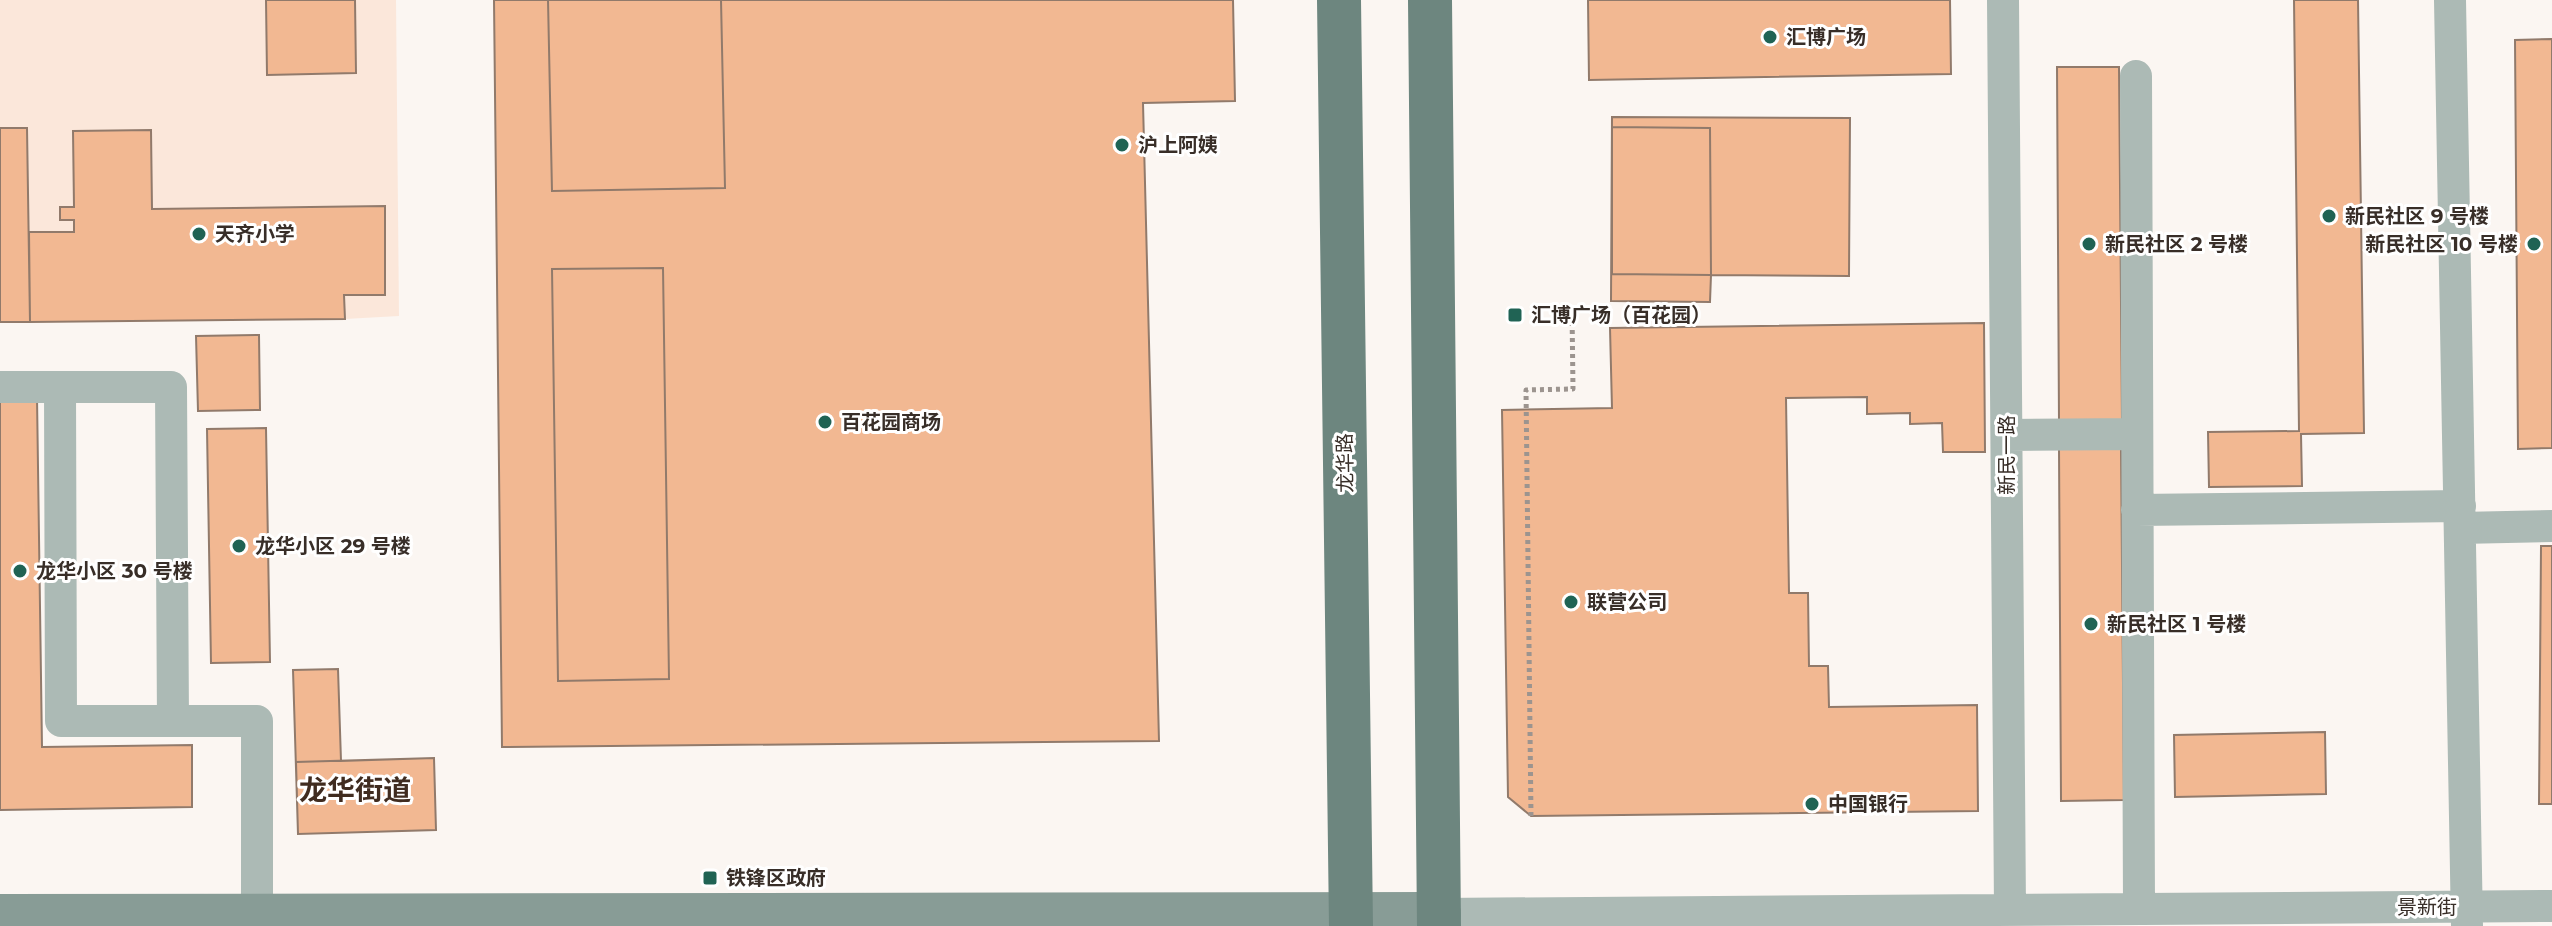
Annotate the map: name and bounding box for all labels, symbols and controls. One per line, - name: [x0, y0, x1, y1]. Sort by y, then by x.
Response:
- place label: 汇博广场: [1786, 25, 1866, 49]
- marker: 汇博广场: [1761, 28, 1779, 46]
- place label: 沪上阿姨: [1138, 133, 1218, 157]
- marker: 沪上阿姨: [1113, 136, 1131, 154]
- place label: 新民社区 9 号楼: [2345, 204, 2489, 228]
- marker: 新民社区 9 号楼: [2320, 207, 2338, 225]
- place label: 天齐小学: [215, 222, 295, 246]
- marker: 天齐小学: [190, 225, 208, 243]
- place label: 新民社区 2 号楼: [2105, 232, 2248, 256]
- place label: 新民社区 10 号楼: [2365, 232, 2518, 256]
- marker: 新民社区 2 号楼: [2080, 235, 2098, 253]
- marker: 新民社区 10 号楼: [2525, 235, 2543, 253]
- place label: 汇博广场（百花园）: [1531, 303, 1711, 327]
- marker: 汇博广场（百花园）: [1506, 306, 1524, 324]
- place label: 百花园商场: [841, 410, 941, 434]
- marker: 百花园商场: [816, 413, 834, 431]
- street label: 新民一路: [1995, 415, 2019, 495]
- street label: 龙华路: [1332, 433, 1358, 493]
- place label: 龙华小区 29 号楼: [255, 534, 411, 558]
- marker: 龙华小区 29 号楼: [230, 537, 248, 555]
- place label: 龙华小区 30 号楼: [36, 559, 193, 583]
- marker: 龙华小区 30 号楼: [11, 562, 29, 580]
- place label: 联营公司: [1587, 590, 1667, 614]
- marker: 联营公司: [1562, 593, 1580, 611]
- place label: 新民社区 1 号楼: [2107, 612, 2246, 636]
- marker: 新民社区 1 号楼: [2082, 615, 2100, 633]
- district label: 龙华街道: [299, 773, 411, 807]
- place label: 中国银行: [1828, 792, 1908, 816]
- marker: 中国银行: [1803, 795, 1821, 813]
- place label: 铁锋区政府: [726, 866, 826, 890]
- marker: 铁锋区政府: [701, 869, 719, 887]
- street label: 景新街: [2397, 895, 2457, 919]

